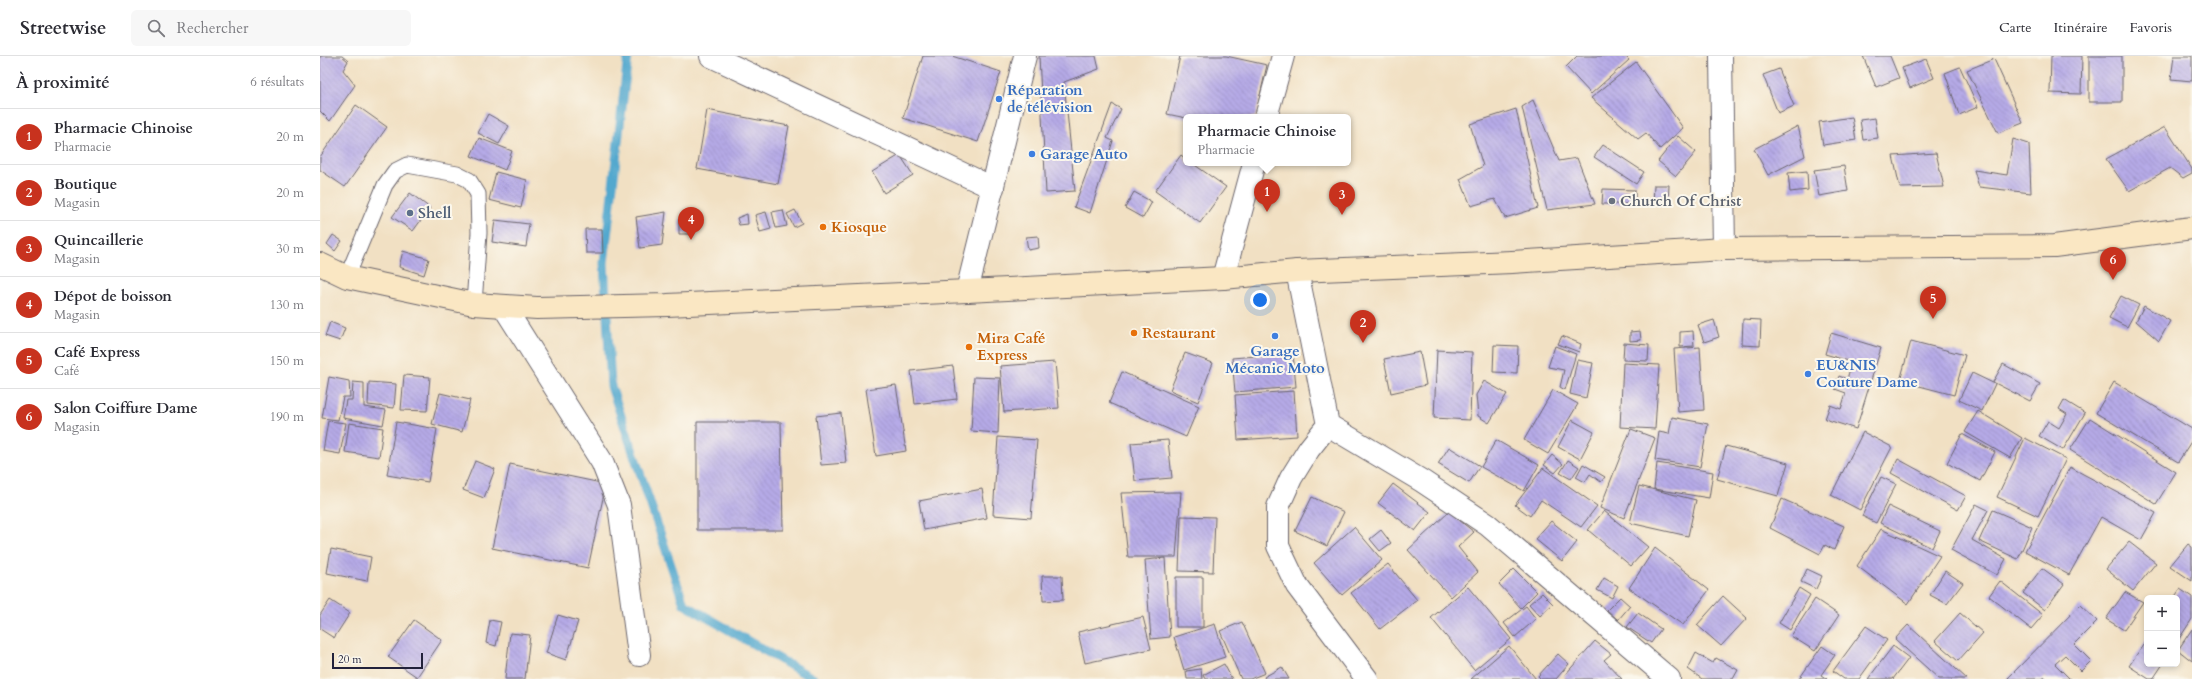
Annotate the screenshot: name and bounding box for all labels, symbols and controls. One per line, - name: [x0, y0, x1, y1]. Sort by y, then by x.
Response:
- search box: [131, 10, 411, 46]
- text: Streetwise: [20, 15, 107, 41]
- icon: search: [145, 17, 167, 39]
- text: Rechercher: [177, 18, 248, 38]
- text: Carte: [1999, 18, 2032, 37]
- text: Itinéraire: [2054, 18, 2108, 37]
- text: Favoris: [2130, 18, 2172, 37]
- text: À proximité: [16, 71, 110, 94]
- text: 6 résultats: [250, 73, 304, 91]
- place label: Réparation de télévision: [1007, 80, 1093, 117]
- marker: Réparation de télévision: [994, 94, 1004, 104]
- popup: [1183, 114, 1351, 166]
- text: Pharmacie Chinoise: [54, 118, 193, 138]
- text: Pharmacie Chinoise: [1198, 121, 1336, 141]
- text: 1: [26, 128, 32, 146]
- text: 20 m: [276, 128, 304, 146]
- text: Pharmacie: [54, 138, 111, 156]
- text: Pharmacie: [1198, 141, 1255, 159]
- place label: Garage Auto: [1040, 144, 1128, 164]
- marker: Garage Auto: [1027, 149, 1037, 159]
- text: Boutique: [54, 174, 117, 194]
- pin: 1: [1254, 179, 1280, 212]
- pin: 3: [1329, 182, 1355, 215]
- text: 2: [26, 184, 32, 202]
- text: 20 m: [276, 184, 304, 202]
- place label: Church Of Christ: [1620, 191, 1742, 211]
- text: Magasin: [54, 194, 100, 212]
- marker: Church Of Christ: [1607, 196, 1617, 206]
- place label: Shell: [418, 203, 452, 223]
- pin: 4: [678, 207, 704, 240]
- marker: Shell: [405, 208, 415, 218]
- place label: Kiosque: [831, 217, 887, 237]
- marker: Kiosque: [818, 222, 828, 232]
- text: Quincaillerie: [54, 230, 144, 250]
- text: 3: [26, 240, 32, 258]
- text: 30 m: [276, 240, 304, 258]
- pin: 6: [2100, 247, 2126, 280]
- text: Magasin: [54, 250, 100, 268]
- text: Dépot de boisson: [54, 286, 172, 306]
- pin: 5: [1920, 286, 1946, 319]
- your location: [1250, 290, 1270, 310]
- text: 4: [26, 296, 32, 314]
- text: 130 m: [270, 296, 304, 314]
- text: Magasin: [54, 306, 100, 324]
- pin: 2: [1350, 310, 1376, 343]
- place label: Restaurant: [1142, 323, 1216, 343]
- place label: Mira Café Express: [977, 328, 1045, 365]
- marker: Restaurant: [1129, 328, 1139, 338]
- marker: Garage Mécanic Moto: [1270, 331, 1280, 341]
- place label: Garage Mécanic Moto: [1225, 341, 1325, 378]
- text: Café Express: [54, 342, 140, 362]
- marker: Mira Café Express: [964, 342, 974, 352]
- text: 5: [26, 352, 32, 370]
- text: 150 m: [270, 352, 304, 370]
- place label: EU&NIS Couture Dame: [1816, 355, 1918, 392]
- text: Café: [54, 362, 79, 380]
- marker: EU&NIS Couture Dame: [1803, 369, 1813, 379]
- text: Salon Coiffure Dame: [54, 398, 198, 418]
- text: 6: [26, 408, 32, 426]
- text: 190 m: [270, 408, 304, 426]
- text: Magasin: [54, 418, 100, 436]
- map controls: [2144, 595, 2180, 667]
- button: +: [2144, 595, 2180, 631]
- button: −: [2144, 631, 2180, 667]
- scale bar: [332, 651, 423, 670]
- text: 20 m: [338, 652, 362, 667]

